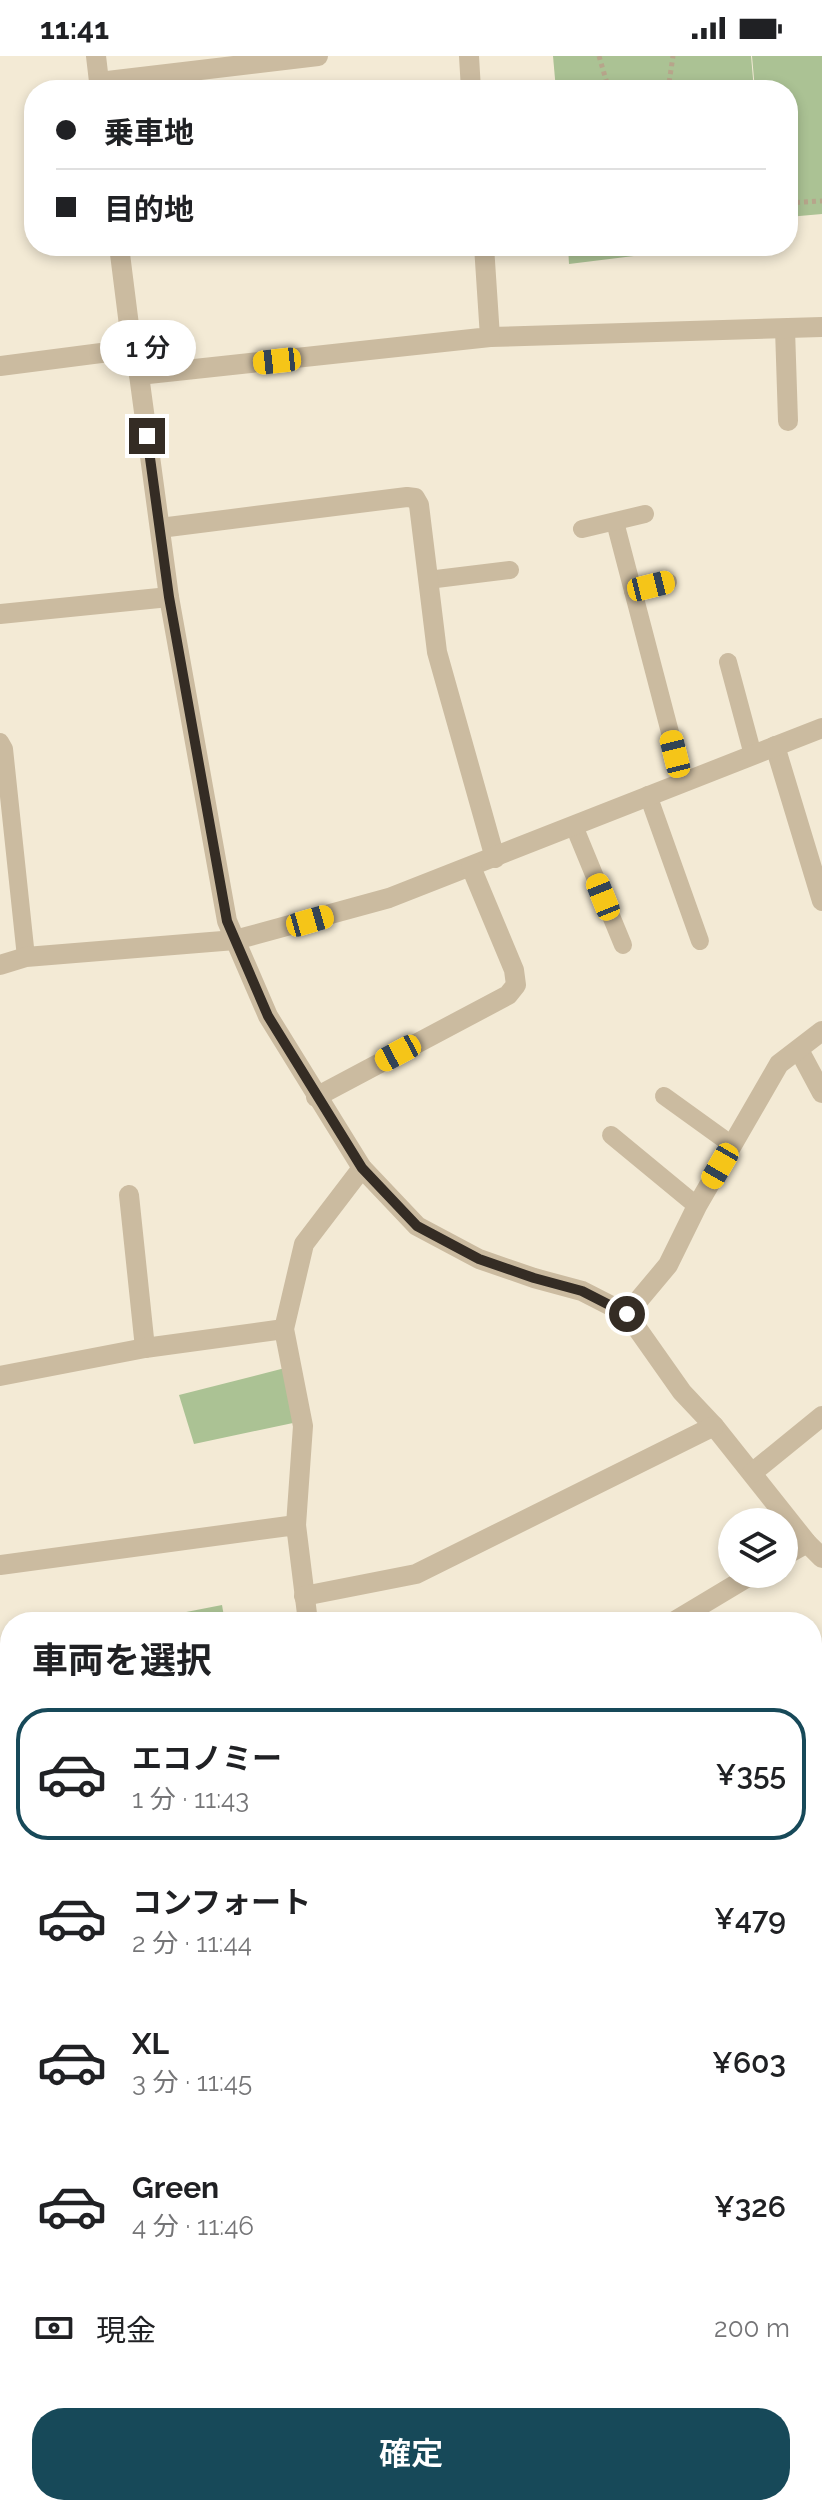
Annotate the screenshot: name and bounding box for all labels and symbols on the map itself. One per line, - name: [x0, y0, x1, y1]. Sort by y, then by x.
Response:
- callout: 1 分: [99, 320, 195, 376]
- car: [252, 347, 302, 375]
- route end: [129, 418, 165, 454]
- car: [625, 569, 677, 603]
- car: [658, 728, 692, 780]
- car: [583, 870, 623, 924]
- car: [284, 903, 336, 939]
- car: [371, 1031, 425, 1075]
- car: [698, 1139, 742, 1193]
- route start: [609, 1296, 645, 1332]

